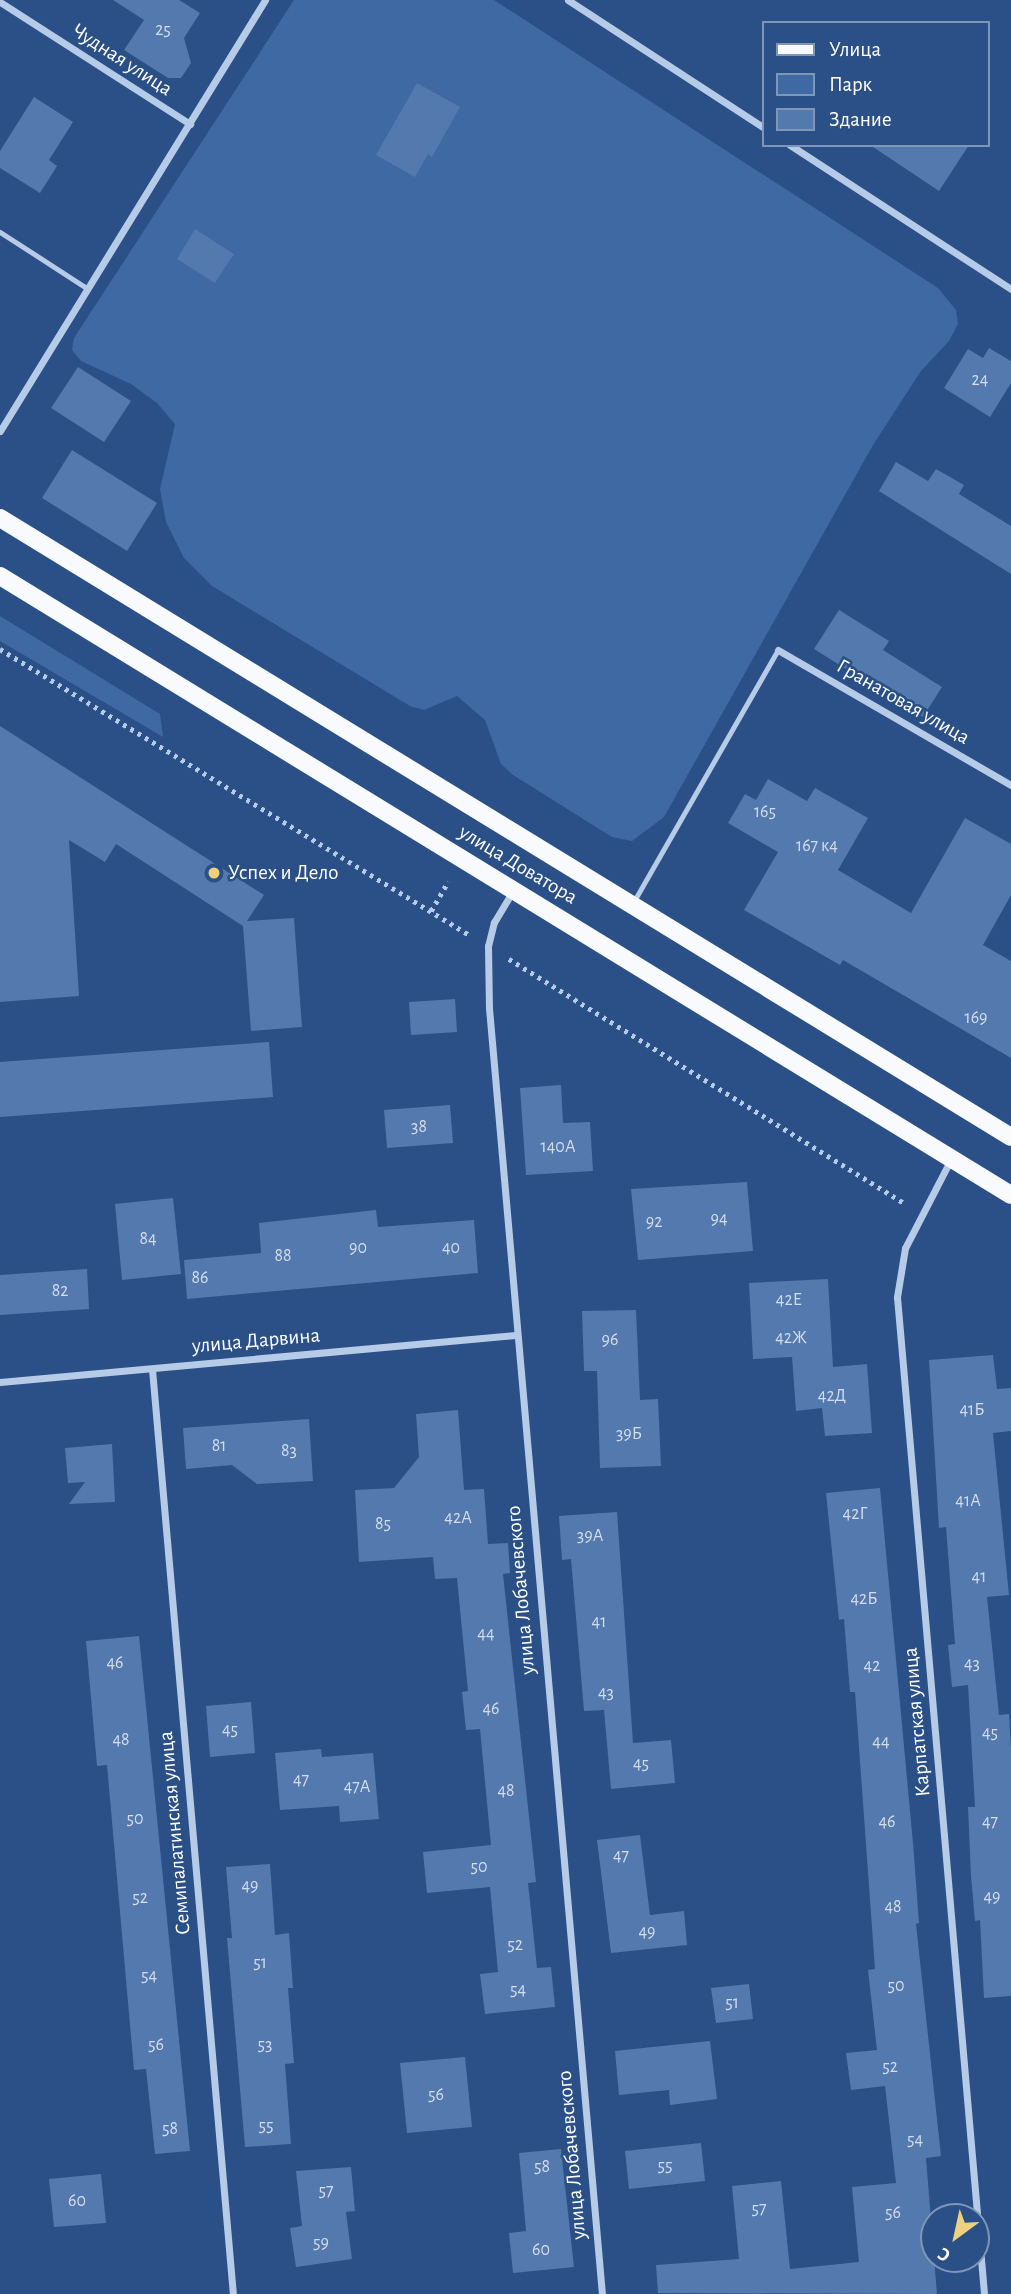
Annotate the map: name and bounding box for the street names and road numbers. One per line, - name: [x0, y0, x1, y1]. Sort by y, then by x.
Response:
- street label: Чудная улица: [67, 18, 177, 102]
- street label: Гранатовая улица: [832, 654, 974, 750]
- street label: улица Доватора: [454, 820, 582, 910]
- street label: улица Дарвина: [191, 1323, 321, 1359]
- street label: улица Лобачевского: [501, 1505, 541, 1675]
- street label: Карпатская улица: [898, 1646, 936, 1798]
- street label: Семипалатинская улица: [154, 1730, 196, 1936]
- street label: улица Лобачевского: [552, 2070, 592, 2240]

